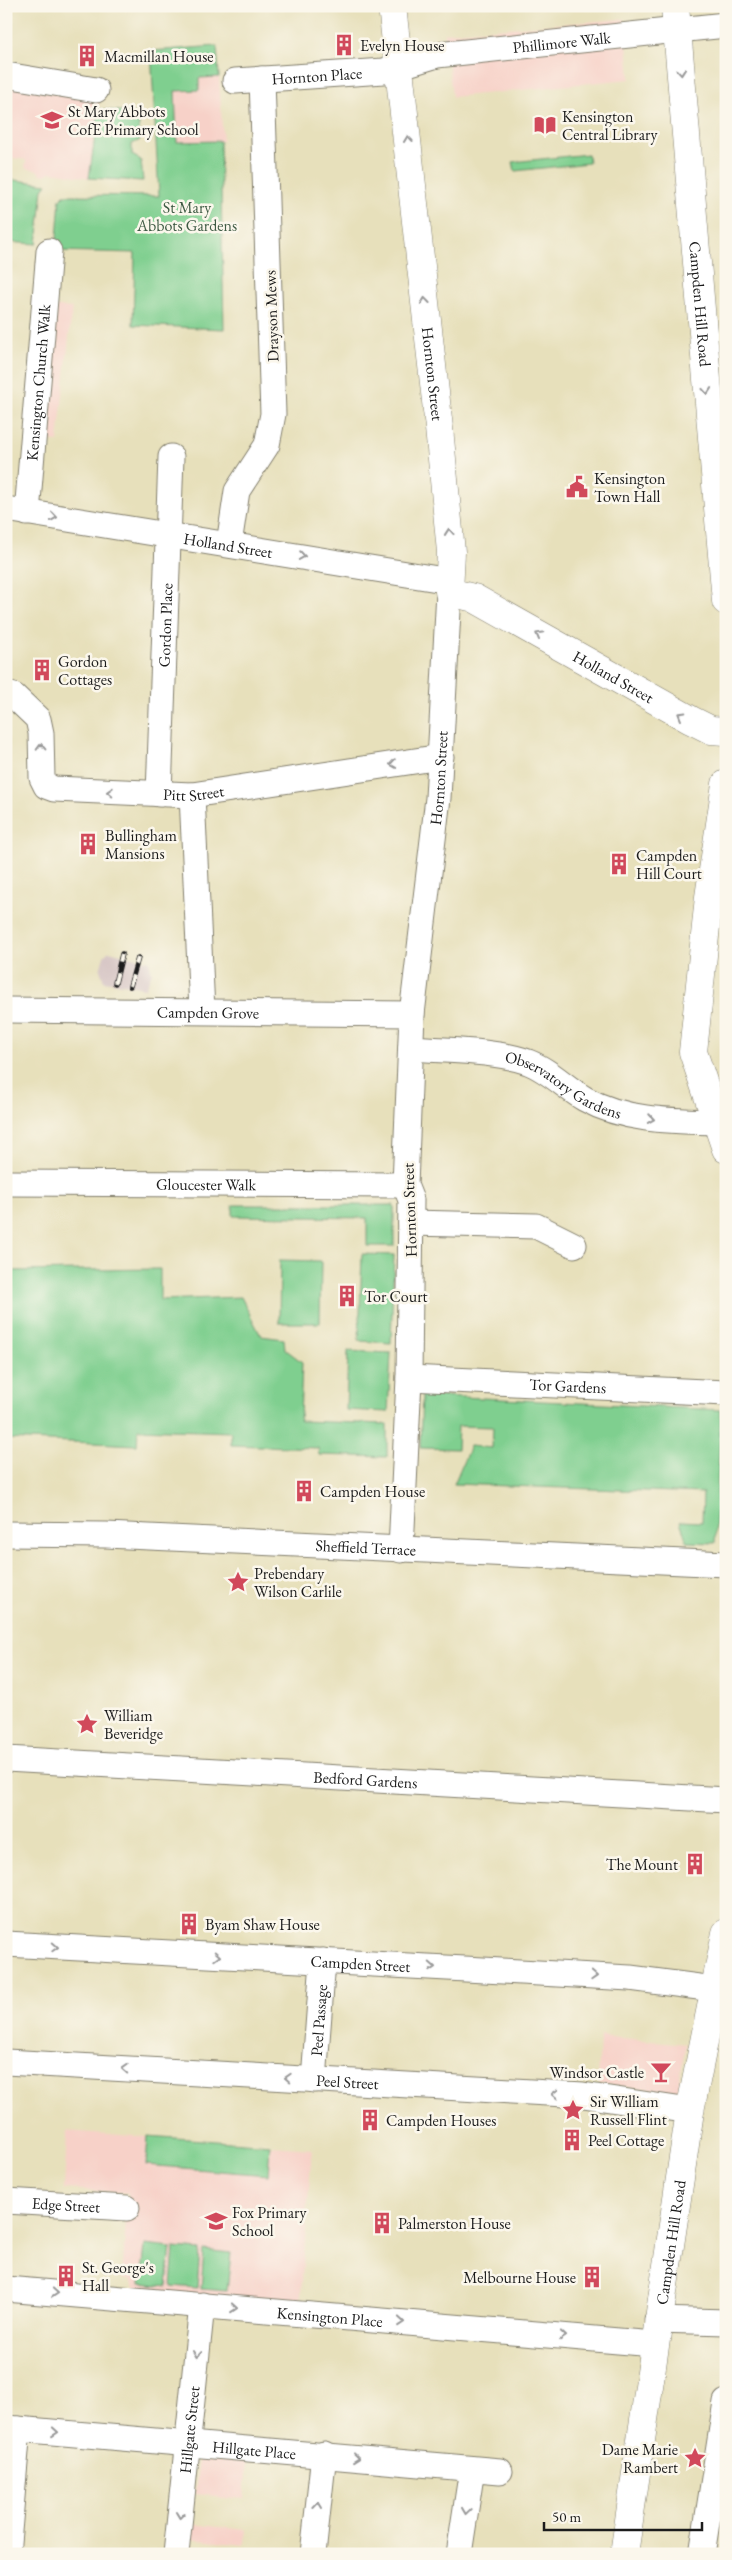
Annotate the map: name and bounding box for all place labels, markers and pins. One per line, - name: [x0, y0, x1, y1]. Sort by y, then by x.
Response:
- building icon: Evelyn House: [331, 32, 357, 58]
- place label: Evelyn House: [360, 35, 445, 56]
- building icon: Macmillan House: [74, 43, 100, 69]
- place label: Macmillan House: [104, 46, 214, 67]
- place label: St Mary Abbots CofE Primary School: [68, 101, 199, 140]
- place label: Kensington Central Library: [562, 106, 658, 145]
- school or university icon: St Mary Abbots CofE Primary School: [39, 107, 65, 133]
- library icon: Kensington Central Library: [532, 112, 558, 138]
- place label: Kensington Town Hall: [594, 468, 666, 507]
- public building icon: Kensington Town Hall: [564, 474, 590, 500]
- place label: Gordon Cottages: [58, 651, 112, 690]
- building icon: Gordon Cottages: [29, 657, 55, 683]
- place label: Bullingham Mansions: [105, 825, 177, 864]
- building icon: Bullingham Mansions: [75, 831, 101, 857]
- place label: Campden Hill Court: [636, 845, 702, 884]
- building icon: Campden Hill Court: [606, 851, 632, 877]
- building icon: Tor Court: [334, 1283, 360, 1309]
- place label: Tor Court: [364, 1286, 428, 1307]
- building icon: Campden House: [291, 1478, 317, 1504]
- place label: Campden House: [320, 1481, 425, 1502]
- place label: Prebendary Wilson Carlile: [254, 1563, 342, 1602]
- place icon: Prebendary Wilson Carlile: [225, 1569, 251, 1595]
- place label: William Beveridge: [104, 1705, 163, 1744]
- place icon: William Beveridge: [74, 1711, 100, 1737]
- building icon: The Mount: [682, 1851, 708, 1877]
- place label: The Mount: [606, 1854, 678, 1875]
- building icon: Byam Shaw House: [176, 1911, 202, 1937]
- place label: Byam Shaw House: [205, 1914, 320, 1935]
- bar icon: Windsor Castle: [648, 2059, 674, 2085]
- place label: Windsor Castle: [550, 2062, 644, 2083]
- place label: Sir William Russell Flint: [590, 2091, 667, 2130]
- place icon: Sir William Russell Flint: [560, 2097, 586, 2123]
- building icon: Campden Houses: [357, 2107, 383, 2133]
- place label: Campden Houses: [386, 2110, 496, 2131]
- building icon: Peel Cottage: [559, 2127, 585, 2153]
- place label: Peel Cottage: [588, 2130, 664, 2151]
- place label: Fox Primary School: [232, 2202, 307, 2241]
- school or university icon: Fox Primary School: [203, 2208, 229, 2234]
- building icon: Palmerston House: [369, 2210, 395, 2236]
- place label: Palmerston House: [398, 2213, 511, 2234]
- place label: St. George's Hall: [82, 2257, 154, 2296]
- building icon: St. George's Hall: [53, 2263, 79, 2289]
- building icon: Melbourne House: [579, 2264, 605, 2290]
- place label: Melbourne House: [463, 2267, 576, 2288]
- place label: Dame Marie Rambert: [602, 2439, 678, 2478]
- place icon: Dame Marie Rambert: [682, 2445, 708, 2471]

